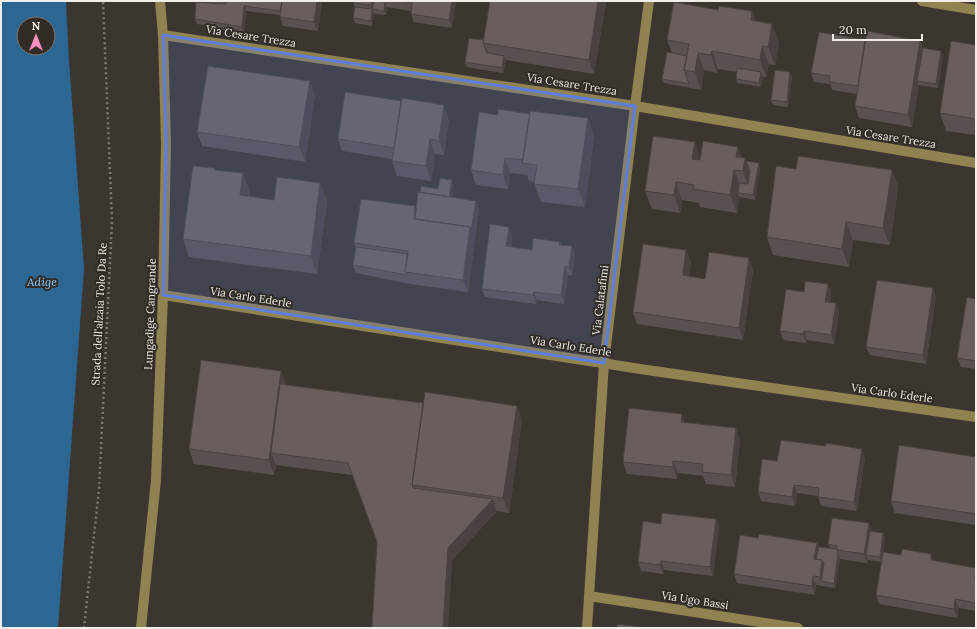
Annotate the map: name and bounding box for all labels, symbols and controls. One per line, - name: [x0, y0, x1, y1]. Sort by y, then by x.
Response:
- north arrow: [16, 16, 56, 56]
- scale bar: [833, 16, 922, 42]
- text: N: [32, 19, 41, 33]
- street label: Via Cesare Trezza: [204, 22, 297, 50]
- text: 20 m: [839, 22, 867, 37]
- street label: Via Cesare Trezza: [525, 70, 618, 98]
- street label: Via Cesare Trezza: [844, 123, 937, 151]
- street label: Strada dell'alzaia Tolo Da Re: [88, 242, 110, 386]
- street label: Lungadige Cangrande: [141, 258, 159, 370]
- street label: Via Calatafimi: [589, 264, 611, 337]
- water label: Adige: [26, 274, 57, 289]
- street label: Via Carlo Ederle: [208, 284, 293, 310]
- street label: Via Carlo Ederle: [528, 333, 613, 359]
- street label: Via Carlo Ederle: [849, 380, 934, 406]
- street label: Via Ugo Bassi: [659, 588, 730, 612]

